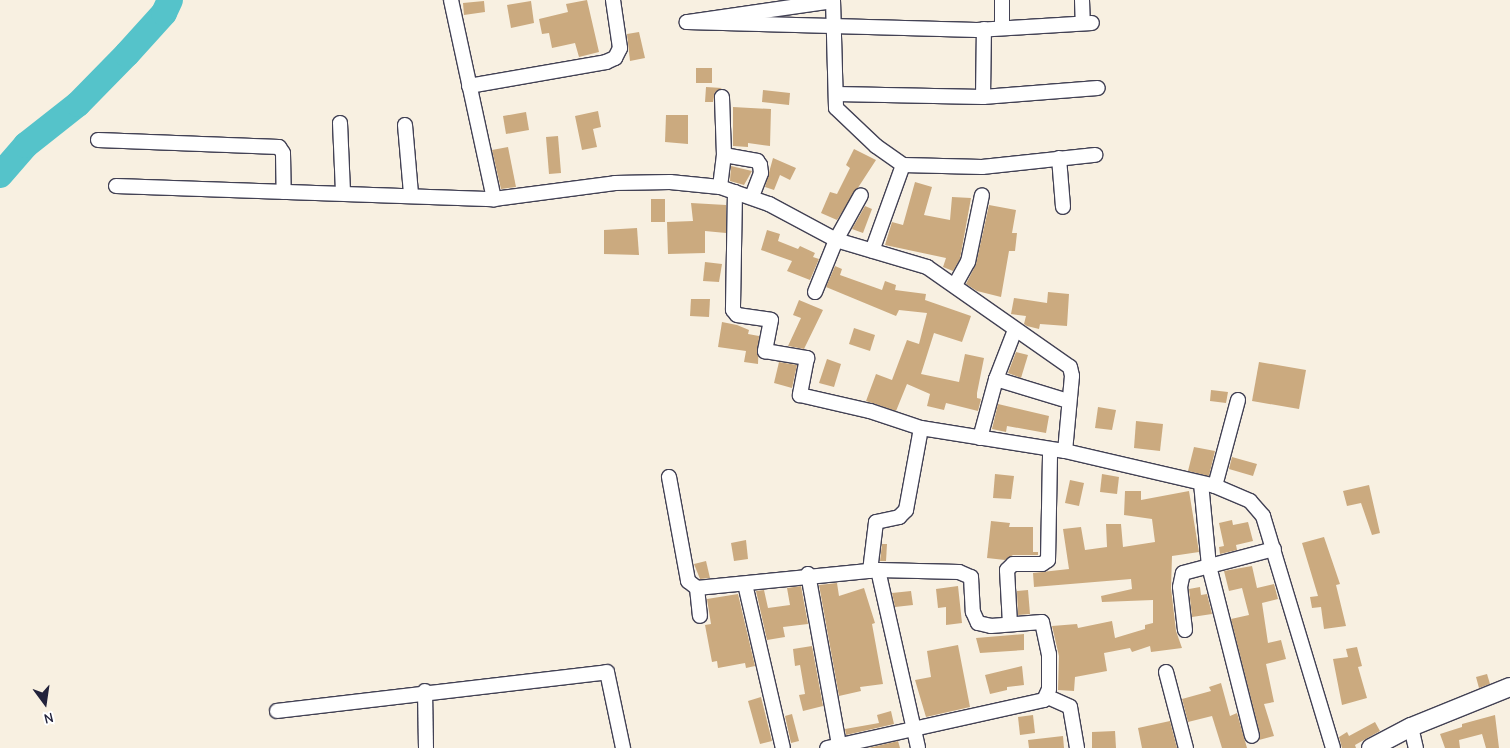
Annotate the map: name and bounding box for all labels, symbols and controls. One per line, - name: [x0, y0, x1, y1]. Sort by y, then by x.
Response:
- north arrow: [20, 678, 70, 728]
- text: N: [42, 709, 55, 727]

